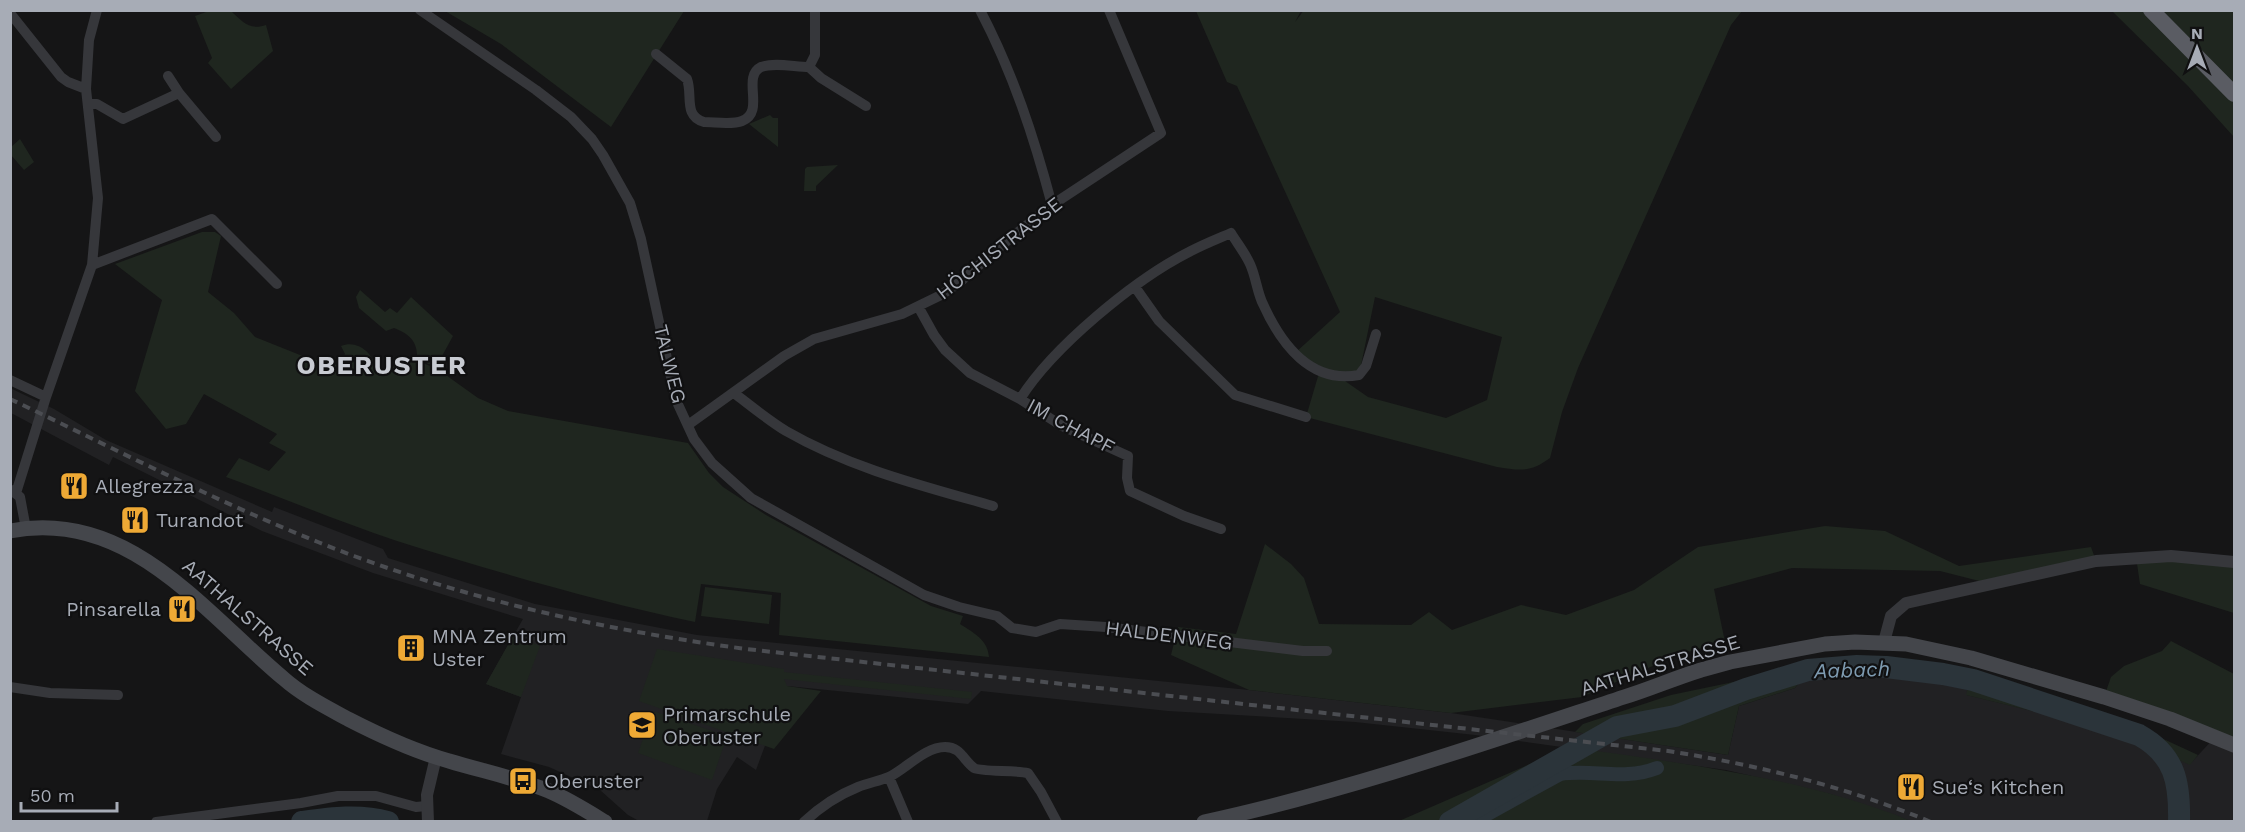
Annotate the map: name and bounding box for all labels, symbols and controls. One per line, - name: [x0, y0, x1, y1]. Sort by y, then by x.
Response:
- north arrow: [2167, 18, 2227, 78]
- text: N: [2191, 24, 2203, 43]
- street label: HÖCHISTRASSE: [931, 191, 1067, 305]
- street label: TALWEG: [649, 322, 691, 406]
- district label: OBERUSTER: [297, 350, 467, 380]
- street label: IM CHAPF: [1023, 393, 1119, 459]
- restaurant icon: Allegrezza: [58, 470, 90, 502]
- place label: Allegrezza: [95, 474, 195, 498]
- restaurant icon: Turandot: [119, 504, 151, 536]
- place label: Turandot: [156, 508, 244, 532]
- street label: AATHALSTRASSE: [178, 554, 318, 680]
- restaurant icon: Pinsarella: [166, 593, 198, 625]
- place label: Pinsarella: [66, 597, 161, 621]
- street label: HALDENWEG: [1104, 615, 1234, 655]
- place label: MNA Zentrum Uster: [432, 624, 567, 671]
- street label: AATHALSTRASSE: [1577, 629, 1743, 701]
- building icon: MNA Zentrum Uster: [395, 632, 427, 664]
- water label: Aabach: [1813, 656, 1890, 683]
- place label: Primarschule Oberuster: [663, 702, 791, 749]
- school or university icon: Primarschule Oberuster: [626, 709, 658, 741]
- bus stop icon: Oberuster: [507, 765, 539, 797]
- place label: Oberuster: [544, 769, 642, 793]
- restaurant icon: Sue‘s Kitchen: [1895, 771, 1927, 803]
- scale bar: [21, 775, 117, 813]
- place label: Sue‘s Kitchen: [1932, 775, 2064, 799]
- text: 50 m: [30, 785, 75, 806]

